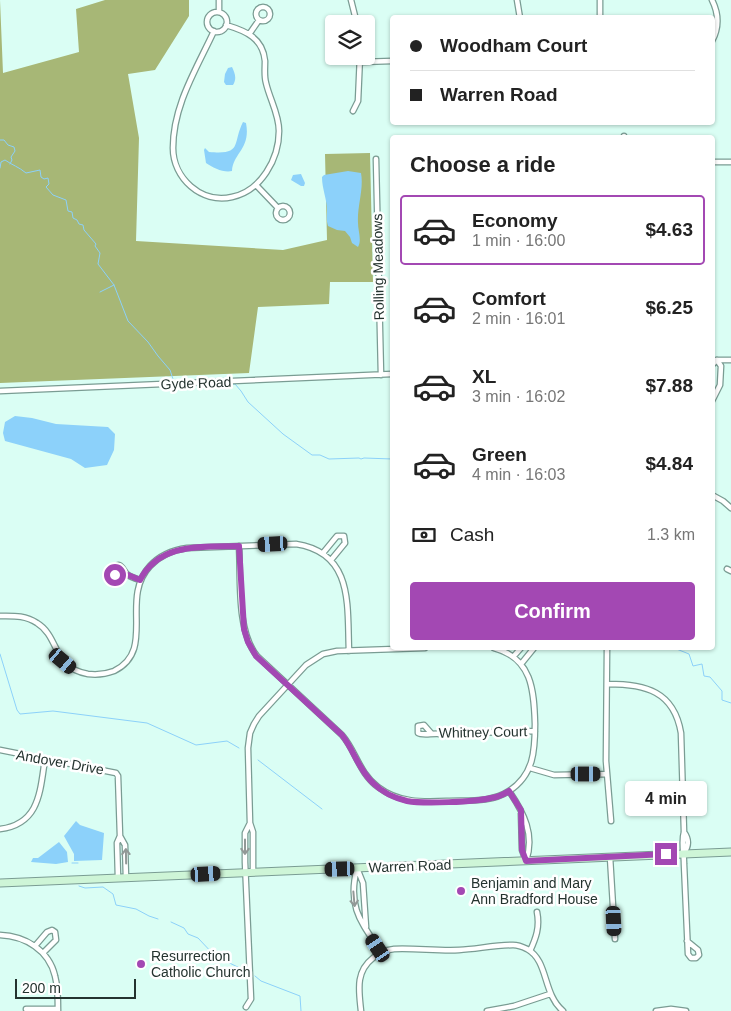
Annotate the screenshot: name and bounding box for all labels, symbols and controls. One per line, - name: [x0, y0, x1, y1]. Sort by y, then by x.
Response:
- map controls: [325, 15, 375, 65]
- button: layers: [325, 15, 375, 65]
- text: Woodham Court: [440, 35, 587, 56]
- text: Warren Road: [440, 84, 558, 105]
- text: Choose a ride: [410, 152, 555, 177]
- icon: car: [412, 208, 457, 253]
- text: Economy: [472, 210, 558, 231]
- street label: Rolling Meadows: [369, 214, 387, 320]
- text: $4.63: [645, 219, 693, 240]
- text: 1 min · 16:00: [472, 232, 565, 249]
- icon: car: [412, 286, 457, 331]
- text: Comfort: [472, 288, 546, 309]
- text: $6.25: [645, 297, 693, 318]
- text: 2 min · 16:01: [472, 310, 565, 327]
- icon: car: [412, 364, 457, 409]
- text: XL: [472, 366, 496, 387]
- street label: Gyde Road: [160, 374, 232, 392]
- text: $7.88: [645, 375, 693, 396]
- text: 3 min · 16:02: [472, 388, 565, 405]
- icon: car: [412, 442, 457, 487]
- text: Green: [472, 444, 527, 465]
- text: $4.84: [645, 453, 693, 474]
- text: 4 min · 16:03: [472, 466, 565, 483]
- icon: cash: [410, 521, 438, 549]
- text: Cash: [450, 524, 494, 545]
- text: 1.3 km: [647, 526, 695, 543]
- car: [257, 536, 288, 552]
- route start: [104, 564, 126, 586]
- button: Confirm: [410, 582, 695, 640]
- car: [46, 646, 79, 676]
- street label: Whitney Court: [439, 723, 528, 741]
- street label: Andover Drive: [15, 746, 105, 778]
- car: [571, 767, 601, 782]
- callout: 4 min: [625, 782, 707, 816]
- text: 4 min: [645, 790, 687, 807]
- one-way arrow: [240, 838, 250, 855]
- route end: [655, 843, 677, 865]
- one-way arrow: [121, 848, 130, 864]
- street label: Warren Road: [368, 857, 452, 875]
- car: [324, 861, 355, 877]
- car: [190, 866, 221, 882]
- place label: Benjamin and Mary Ann Bradford House: [471, 875, 598, 907]
- marker: Benjamin and Mary Ann Bradford House: [455, 885, 467, 897]
- one-way arrow: [350, 891, 359, 907]
- car: [605, 906, 622, 936]
- car: [363, 931, 392, 965]
- place label: Resurrection Catholic Church: [151, 948, 251, 980]
- marker: Resurrection Catholic Church: [135, 958, 147, 970]
- scale bar: [15, 976, 136, 999]
- text: 200 m: [22, 980, 61, 996]

